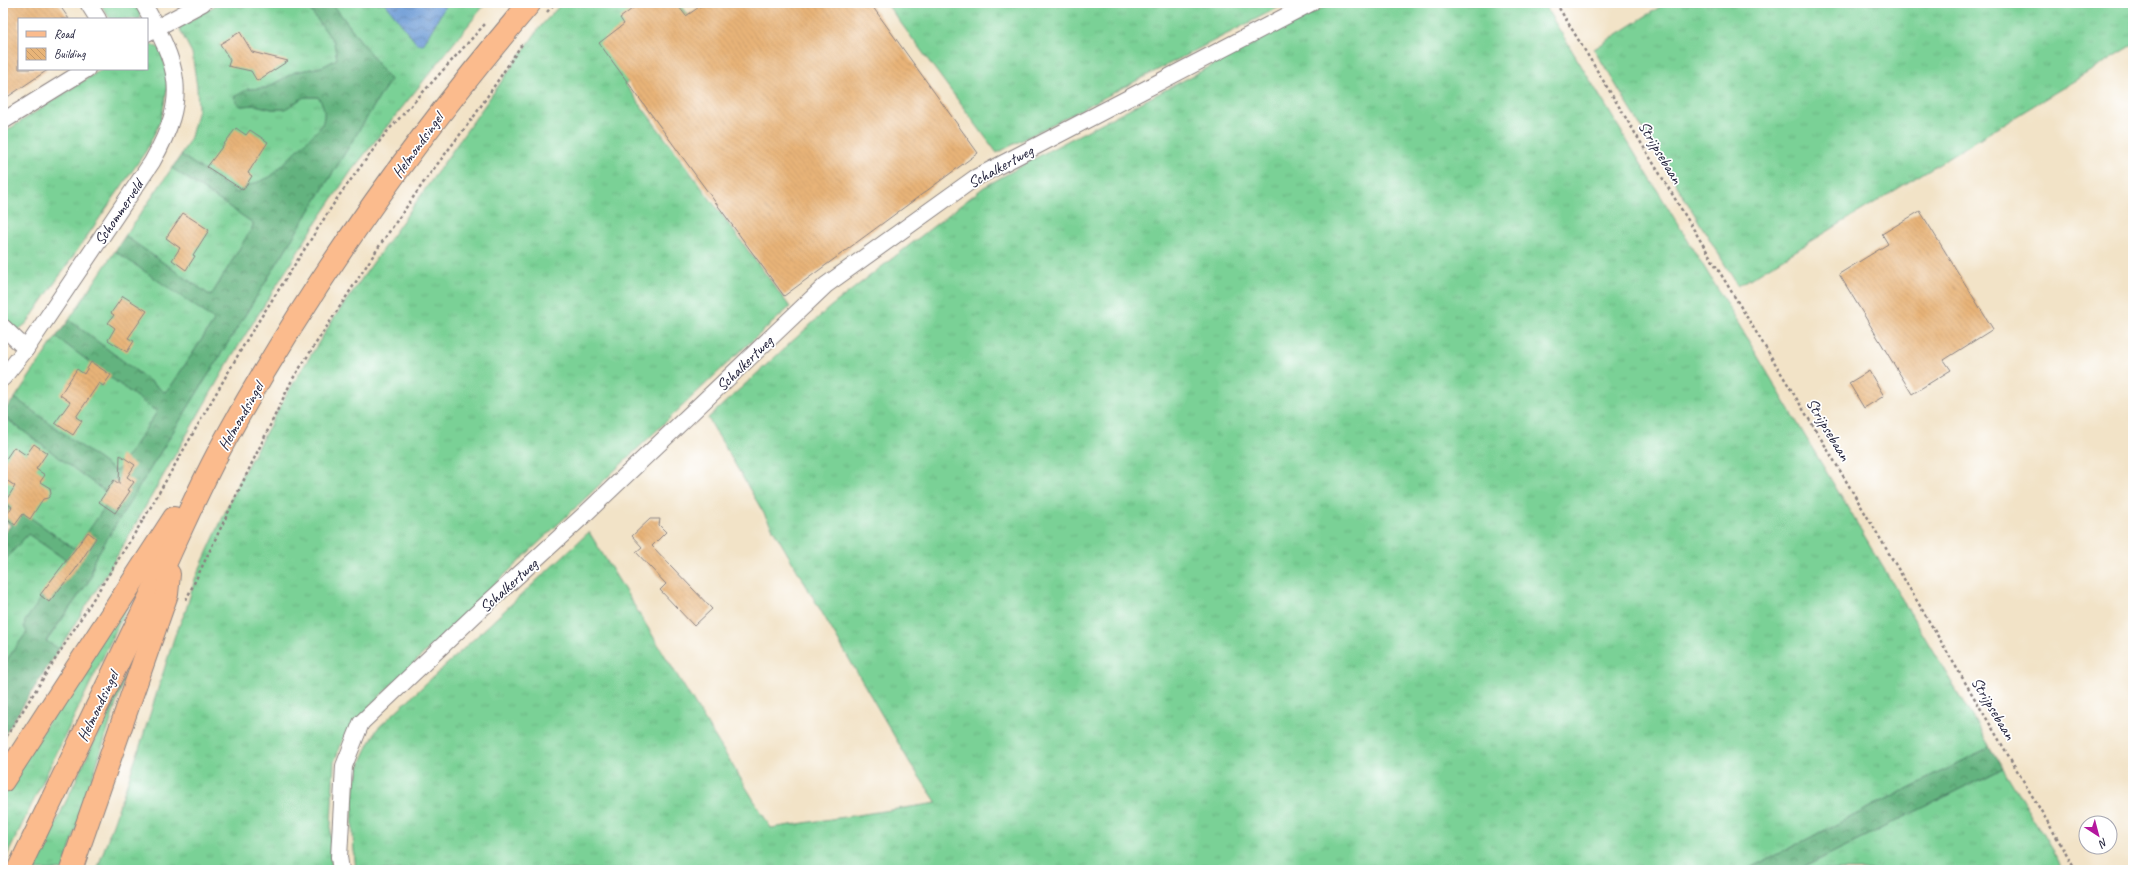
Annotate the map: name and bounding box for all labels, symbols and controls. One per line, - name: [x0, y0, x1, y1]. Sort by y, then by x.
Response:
- legend: [18, 18, 148, 70]
- text: Road: [54, 26, 76, 42]
- text: Building: [54, 46, 86, 62]
- street label: Helmondsingel: [388, 107, 450, 182]
- street label: Strijpsebaan: [1634, 117, 1687, 188]
- street label: Schalkertweg: [964, 140, 1038, 193]
- street label: Schommerveld: [90, 174, 149, 249]
- street label: Schalkertweg: [712, 331, 778, 396]
- street label: Helmondsingel: [213, 376, 270, 454]
- street label: Strijpsebaan: [1802, 394, 1855, 465]
- street label: Schalkertweg: [475, 554, 543, 617]
- street label: Helmondsingel: [72, 665, 125, 745]
- street label: Strijpsebaan: [1967, 673, 2020, 744]
- north arrow: [2078, 815, 2118, 855]
- text: N: [2095, 835, 2111, 852]

